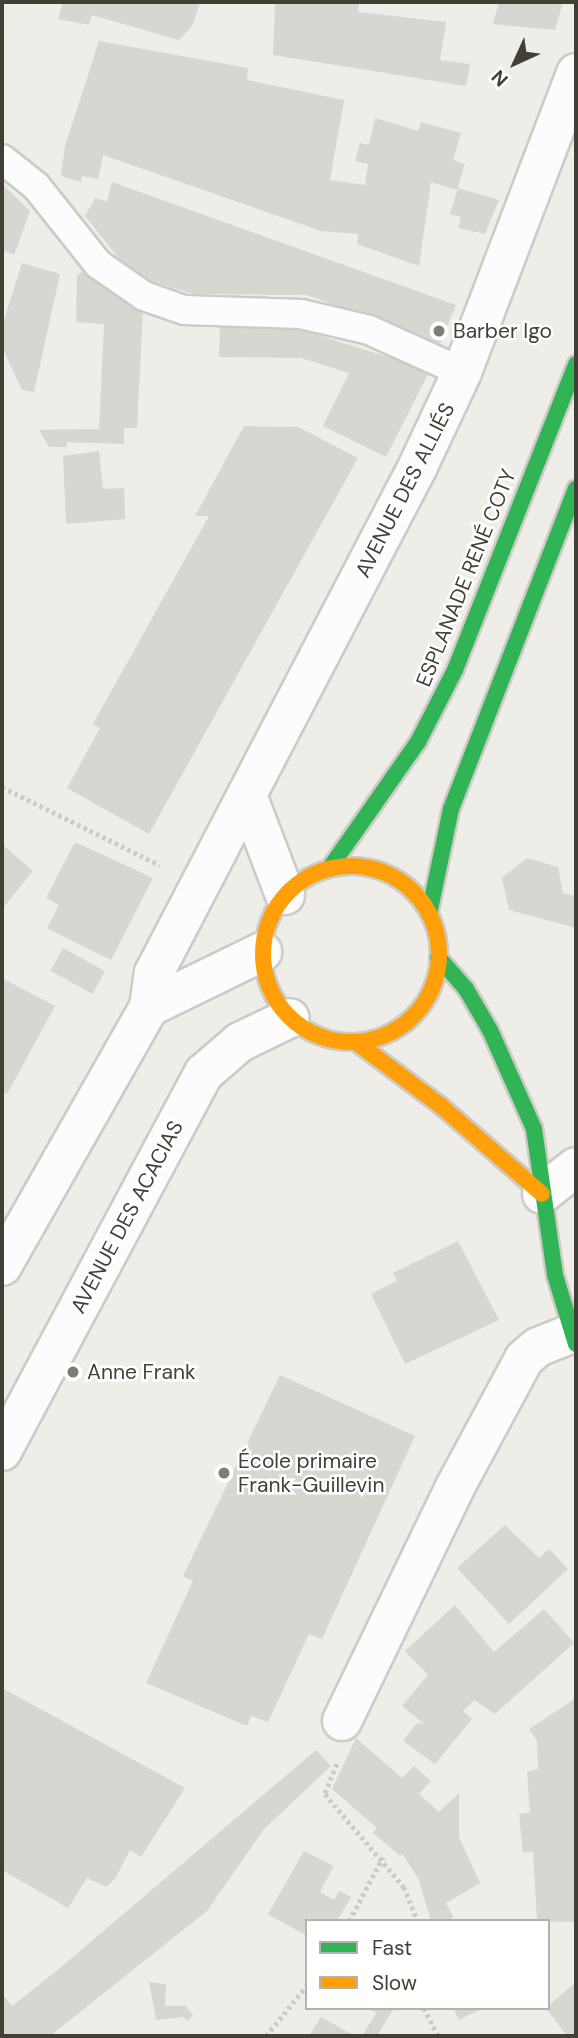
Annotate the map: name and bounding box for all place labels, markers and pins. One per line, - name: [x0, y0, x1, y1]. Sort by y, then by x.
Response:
- place label: Barber Igo: [453, 318, 552, 344]
- marker: Barber Igo: [431, 323, 447, 339]
- place label: Anne Frank: [87, 1359, 196, 1385]
- marker: Anne Frank: [65, 1364, 81, 1380]
- place label: École primaire Frank-Guillevin: [238, 1448, 384, 1498]
- marker: École primaire Frank-Guillevin: [216, 1465, 232, 1481]

